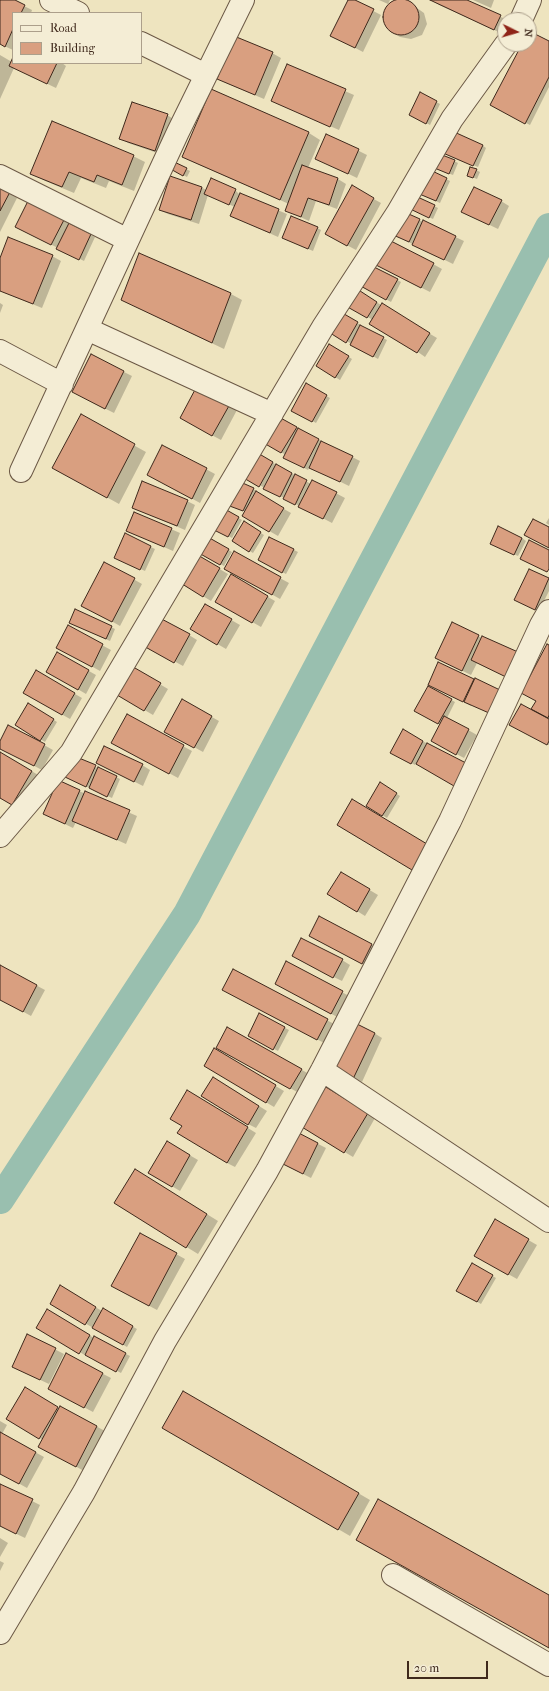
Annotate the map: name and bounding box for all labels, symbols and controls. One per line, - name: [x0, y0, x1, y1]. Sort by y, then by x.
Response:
- legend: [12, 12, 142, 64]
- north arrow: [497, 12, 537, 52]
- text: Road: [50, 21, 77, 35]
- text: N: [522, 28, 535, 38]
- text: Building: [50, 41, 95, 55]
- scale bar: [409, 1653, 490, 1679]
- text: 20 m: [414, 1661, 439, 1675]

